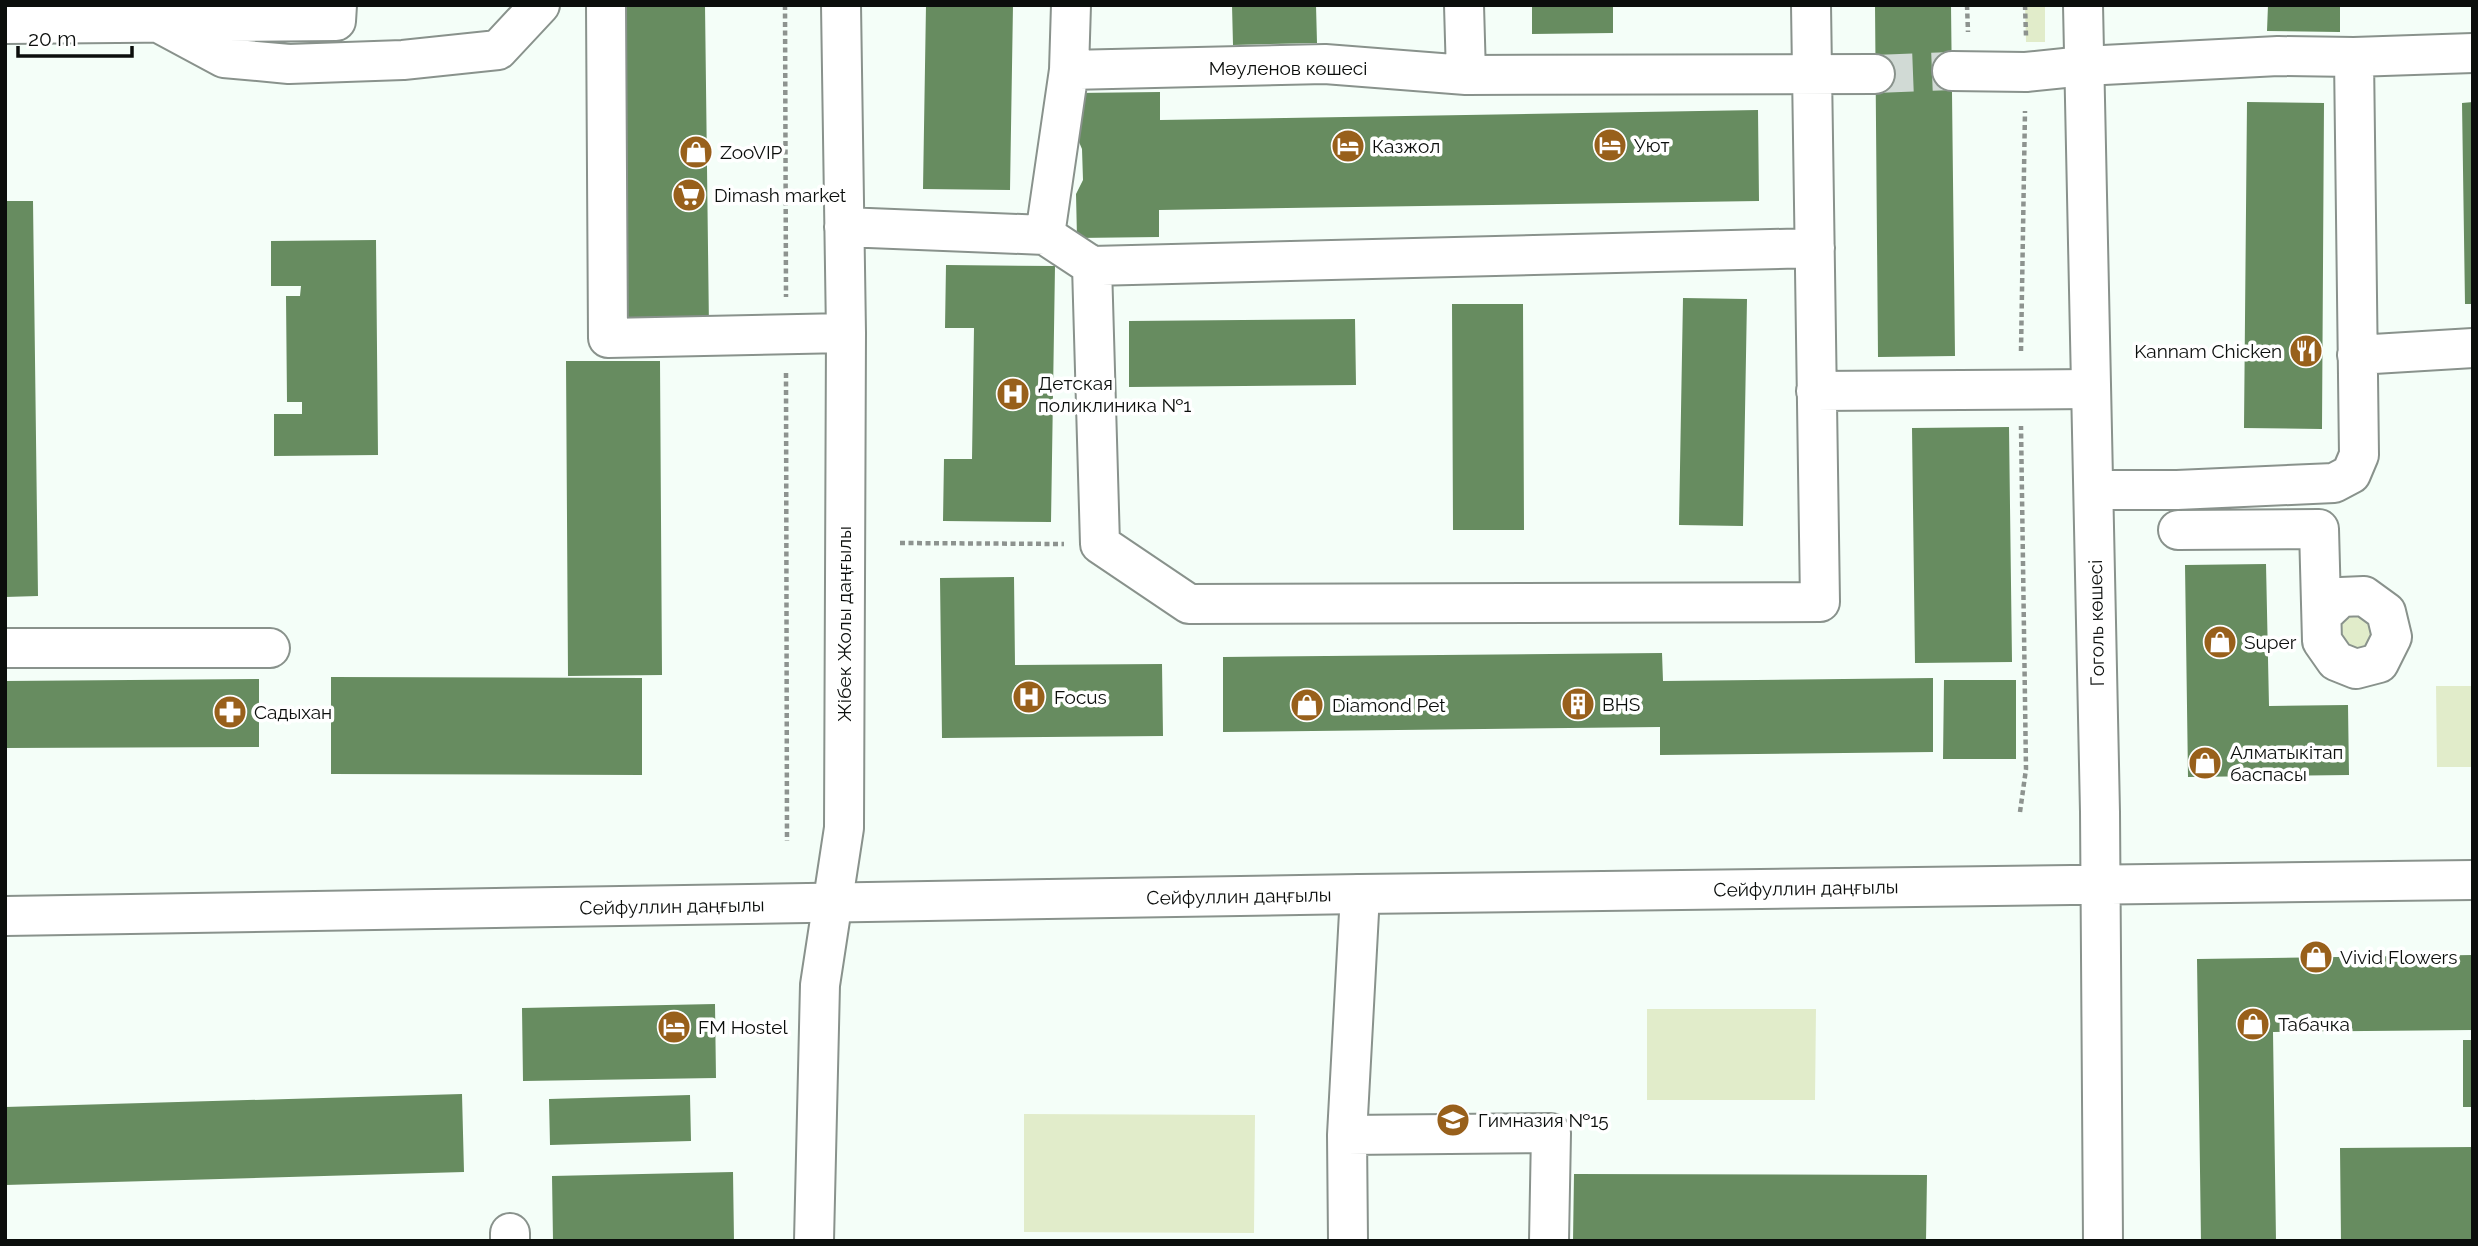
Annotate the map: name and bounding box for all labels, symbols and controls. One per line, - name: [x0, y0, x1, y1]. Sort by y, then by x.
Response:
- scale bar: [18, 14, 131, 58]
- text: 20 m: [28, 26, 76, 51]
- street label: Мәуленов көшесі: [1209, 57, 1367, 79]
- hotel icon: Уют: [1591, 126, 1629, 164]
- hotel icon: Казжол: [1329, 127, 1367, 165]
- shop icon: ZooVIP: [677, 133, 715, 171]
- place label: Уют: [1634, 134, 1670, 156]
- place label: Казжол: [1372, 135, 1440, 157]
- place label: ZooVIP: [720, 141, 783, 163]
- supermarket icon: Dimash market: [670, 176, 708, 214]
- place label: Dimash market: [714, 184, 847, 206]
- restaurant icon: Kannam Chicken: [2287, 332, 2325, 370]
- place label: Kannam Chicken: [2134, 340, 2282, 362]
- place label: Детская поликлиника №1: [1038, 372, 1191, 416]
- hospital icon: Детская поликлиника №1: [994, 375, 1032, 413]
- street label: Жібек Жолы даңғылы: [833, 526, 855, 722]
- street label: Гоголь көшесі: [2084, 560, 2108, 686]
- shop icon: Super: [2201, 623, 2239, 661]
- place label: Super: [2244, 631, 2297, 653]
- hospital icon: Focus: [1010, 678, 1048, 716]
- building icon: BHS: [1559, 685, 1597, 723]
- place label: Focus: [1054, 686, 1107, 708]
- shop icon: Diamond Pet: [1288, 686, 1326, 724]
- pharmacy icon: Садыхан: [211, 693, 249, 731]
- place label: BHS: [1602, 693, 1640, 715]
- place label: Diamond Pet: [1332, 694, 1446, 716]
- place label: Садыхан: [254, 701, 332, 723]
- place label: Алматыкітап баспасы: [2230, 741, 2343, 785]
- shop icon: Алматыкітап баспасы: [2186, 744, 2224, 782]
- street label: Сейфуллин даңғылы: [1713, 875, 1899, 901]
- street label: Сейфуллин даңғылы: [1146, 883, 1332, 909]
- street label: Сейфуллин даңғылы: [579, 893, 765, 919]
- shop icon: Vivid Flowers: [2297, 938, 2335, 976]
- place label: Vivid Flowers: [2340, 946, 2457, 968]
- shop icon: Табачка: [2234, 1005, 2272, 1043]
- hotel icon: FM Hostel: [655, 1008, 693, 1046]
- place label: Табачка: [2278, 1013, 2350, 1035]
- place label: FM Hostel: [698, 1016, 788, 1038]
- school or university icon: Гимназия №15: [1434, 1101, 1472, 1139]
- place label: Гимназия №15: [1478, 1109, 1609, 1131]

